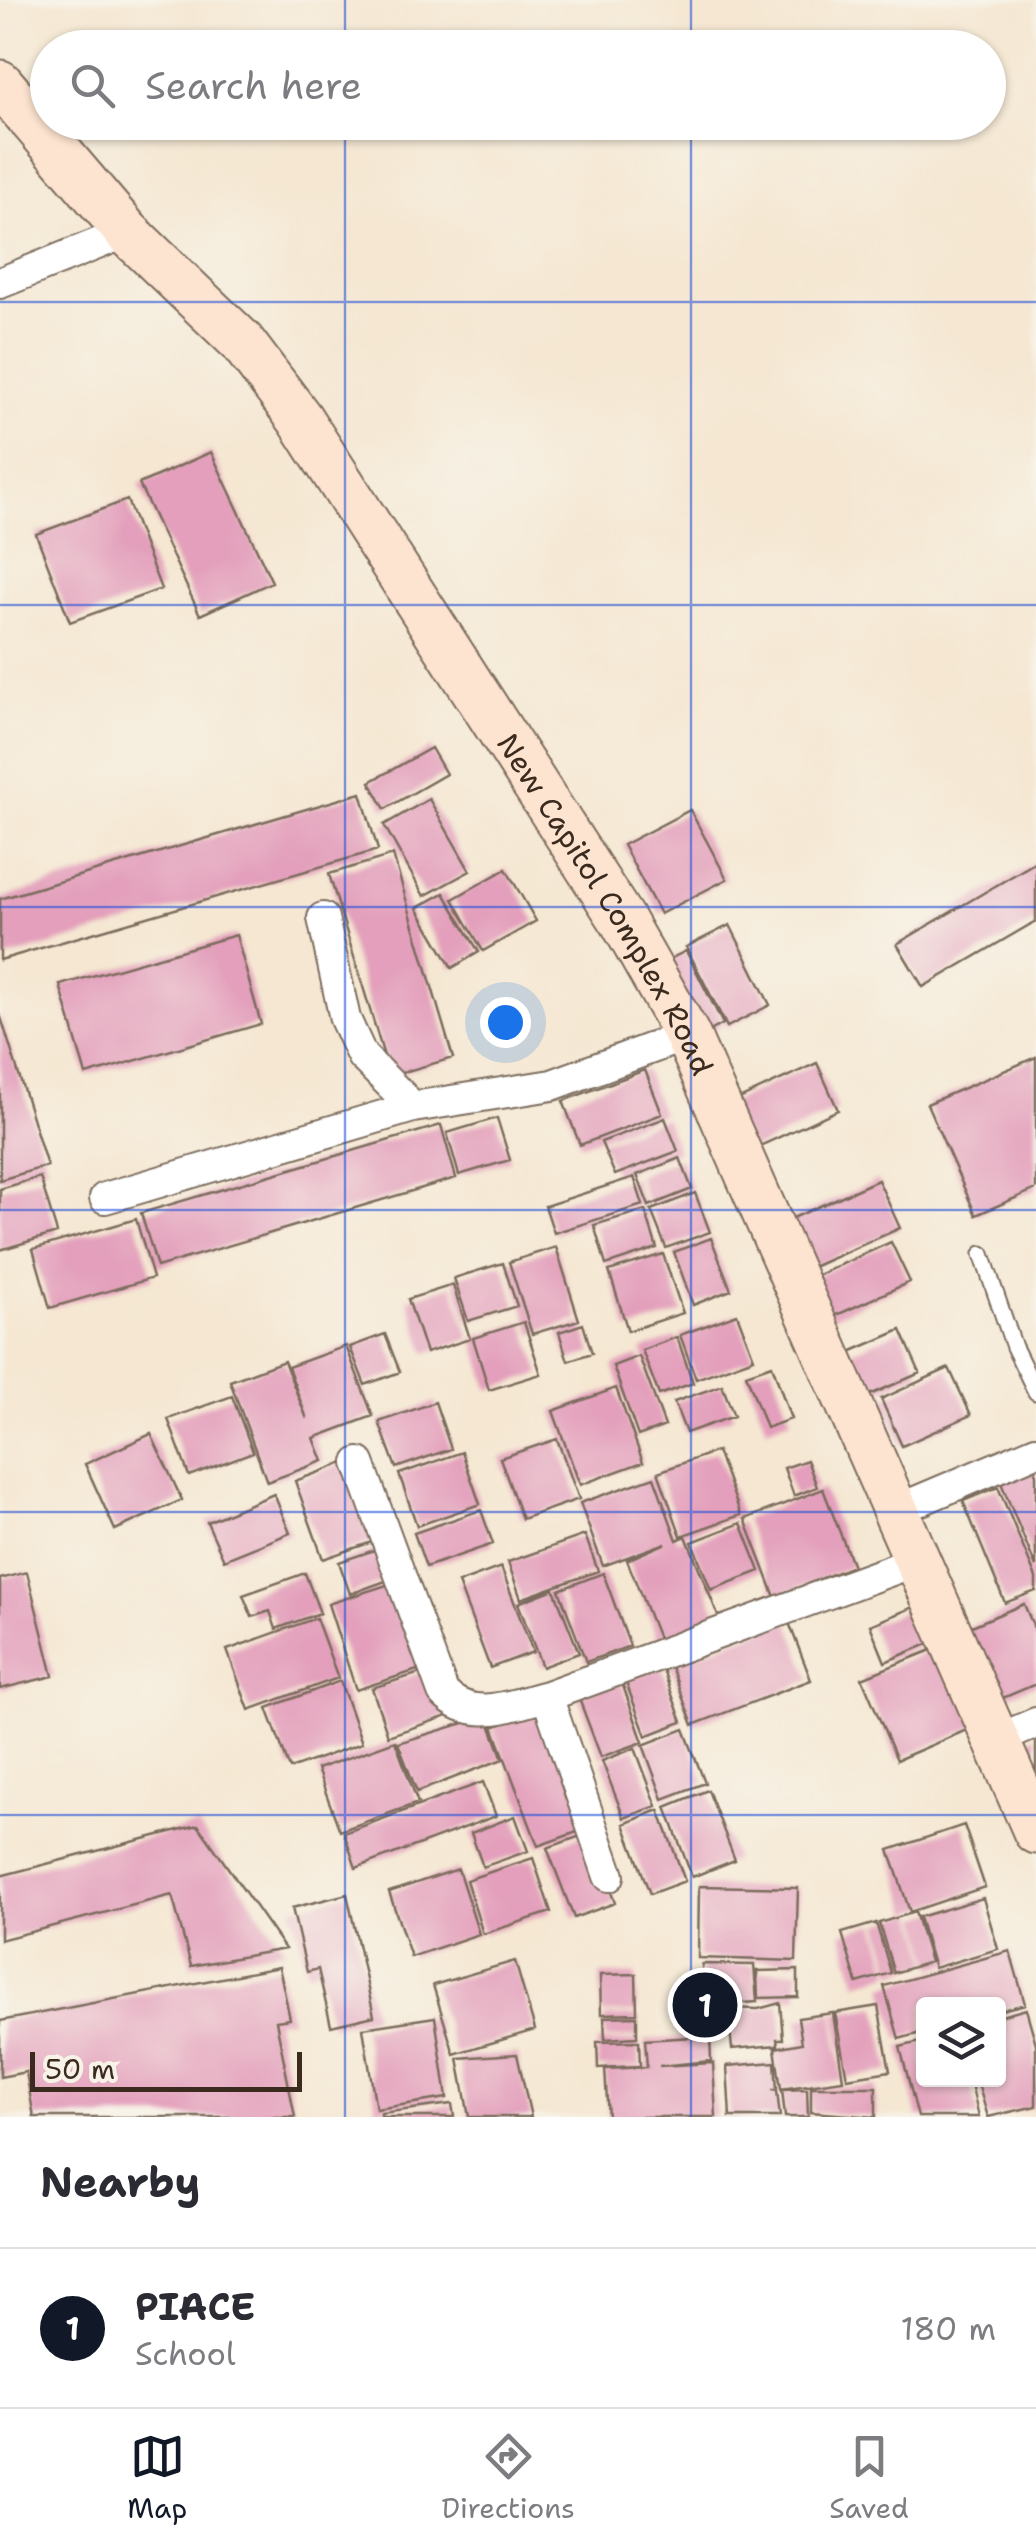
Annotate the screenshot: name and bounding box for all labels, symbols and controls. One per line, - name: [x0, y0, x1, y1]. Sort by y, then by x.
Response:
- search box: [30, 30, 1006, 140]
- icon: search: [65, 58, 120, 113]
- text: Search here: [145, 60, 362, 111]
- street label: New Capitol Complex Road: [487, 725, 723, 1081]
- your location: [480, 997, 531, 1048]
- pin: 1: [672, 1968, 738, 2042]
- map controls: [916, 1997, 1006, 2087]
- button: layers: [916, 1997, 1006, 2087]
- scale bar: [30, 2047, 302, 2092]
- text: 50 m: [45, 2050, 115, 2088]
- text: Nearby: [40, 2154, 200, 2210]
- text: PIACE: [135, 2281, 255, 2332]
- text: 1: [65, 2307, 80, 2350]
- text: 180 m: [900, 2307, 996, 2350]
- text: School: [135, 2332, 236, 2375]
- tab: Map: [127, 2429, 187, 2527]
- tab: Directions: [442, 2429, 575, 2527]
- tab: Saved: [829, 2429, 909, 2527]

